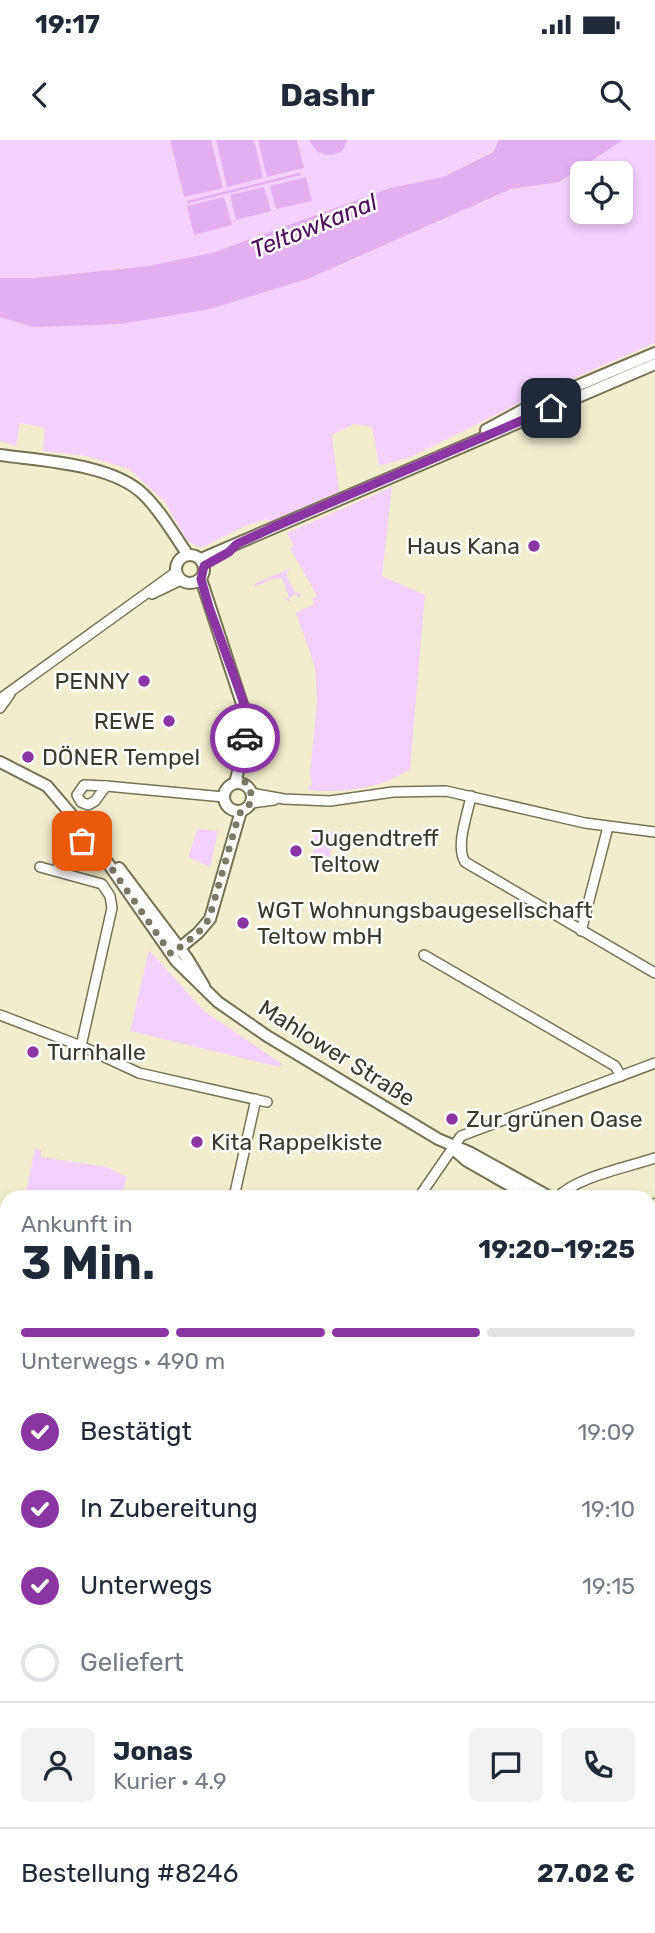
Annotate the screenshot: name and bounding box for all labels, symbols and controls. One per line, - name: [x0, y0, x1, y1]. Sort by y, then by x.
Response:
- text: 19:17: [35, 9, 100, 40]
- icon: back: [21, 76, 59, 114]
- text: Dashr: [280, 76, 375, 114]
- icon: search: [596, 76, 634, 114]
- map controls: [570, 161, 633, 224]
- button: locate: [570, 161, 633, 224]
- water label: Teltowkanal: [247, 188, 382, 264]
- pin: [521, 378, 581, 438]
- icon: home: [532, 389, 570, 427]
- place label: Haus Kana: [407, 532, 520, 560]
- marker: Haus Kana: [526, 538, 542, 554]
- place label: PENNY: [54, 667, 130, 695]
- marker: PENNY: [136, 673, 152, 689]
- courier: [210, 703, 280, 773]
- place label: REWE: [94, 707, 155, 735]
- marker: REWE: [161, 713, 177, 729]
- icon: car: [226, 719, 264, 757]
- place label: DÖNER Tempel: [42, 743, 200, 771]
- marker: DÖNER Tempel: [20, 749, 36, 765]
- pin: [52, 811, 112, 871]
- icon: bag: [63, 822, 101, 860]
- place label: Jugendtreff Teltow: [310, 824, 439, 878]
- marker: Jugendtreff Teltow: [288, 843, 304, 859]
- place label: WGT Wohnungsbaugesellschaft Teltow mbH: [257, 896, 593, 950]
- marker: WGT Wohnungsbaugesellschaft Teltow mbH: [235, 915, 251, 931]
- street label: Mahlower Straße: [254, 994, 420, 1112]
- place label: Turnhalle: [47, 1038, 146, 1066]
- marker: Turnhalle: [25, 1044, 41, 1060]
- place label: Zur grünen Oase: [466, 1105, 643, 1133]
- marker: Zur grünen Oase: [444, 1111, 460, 1127]
- place label: Kita Rappelkiste: [211, 1128, 382, 1156]
- marker: Kita Rappelkiste: [189, 1134, 205, 1150]
- text: Ankunft in: [21, 1210, 133, 1238]
- text: 19:20–19:25: [478, 1234, 635, 1265]
- text: 3 Min.: [21, 1236, 155, 1291]
- text: Unterwegs · 490 m: [21, 1347, 225, 1375]
- icon: check: [21, 1413, 59, 1451]
- text: Bestätigt: [80, 1416, 192, 1447]
- text: 19:09: [577, 1418, 635, 1446]
- icon: check: [21, 1490, 59, 1528]
- text: In Zubereitung: [80, 1493, 258, 1524]
- text: 19:10: [581, 1495, 635, 1523]
- icon: check: [21, 1567, 59, 1605]
- text: Unterwegs: [80, 1570, 212, 1601]
- text: 19:15: [582, 1572, 635, 1600]
- text: Geliefert: [80, 1647, 184, 1678]
- button: person: [21, 1728, 95, 1802]
- button: chat: [469, 1728, 543, 1802]
- button: phone: [561, 1728, 635, 1802]
- text: Jonas: [113, 1736, 193, 1767]
- text: Kurier · 4.9: [113, 1767, 227, 1795]
- text: Bestellung #8246: [21, 1858, 238, 1889]
- text: 27.02 €: [537, 1858, 635, 1889]

